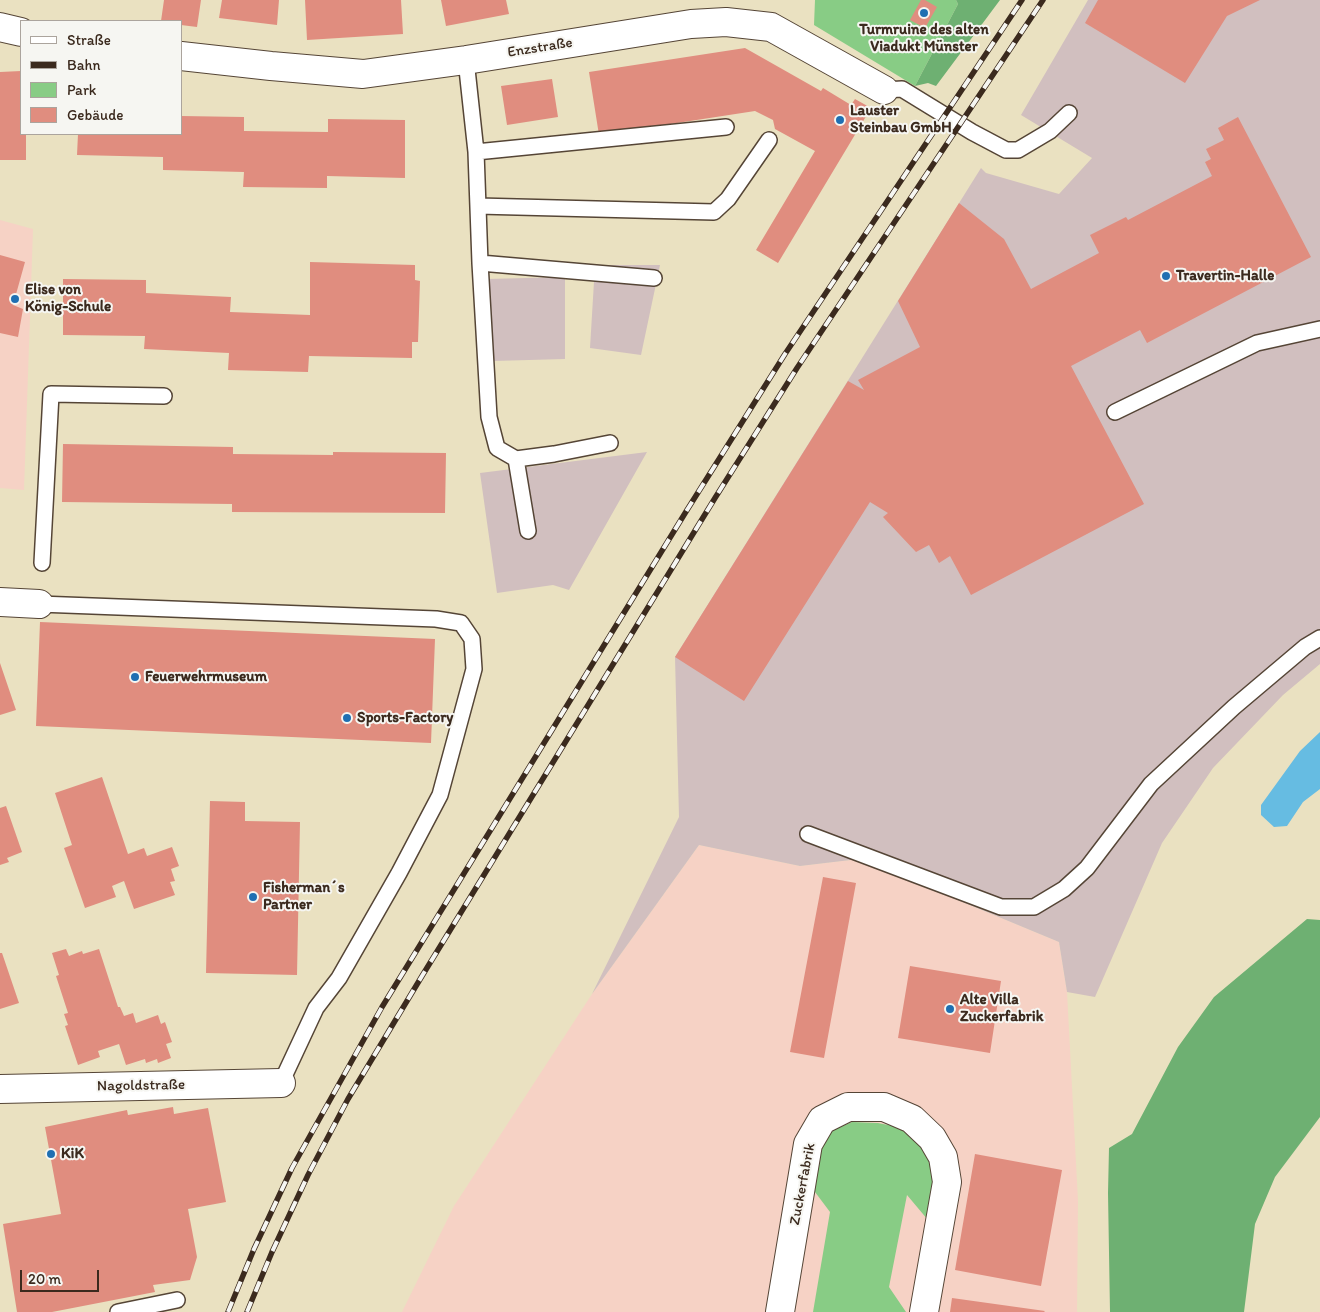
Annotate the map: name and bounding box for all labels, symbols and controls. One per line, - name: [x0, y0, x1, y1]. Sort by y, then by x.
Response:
- marker: Turmruine des alten Viadukt Münster: [918, 7, 930, 19]
- legend: [20, 20, 182, 135]
- place label: Turmruine des alten Viadukt Münster: [859, 21, 989, 56]
- text: Straße: [67, 31, 111, 49]
- street label: Enzstraße: [506, 34, 574, 62]
- text: Bahn: [67, 56, 101, 74]
- text: Park: [67, 81, 97, 99]
- place label: Lauster Steinbau GmbH: [850, 102, 952, 137]
- text: Gebäude: [67, 106, 124, 124]
- marker: Lauster Steinbau GmbH: [834, 114, 846, 126]
- place label: Travertin-Halle: [1176, 267, 1274, 285]
- marker: Travertin-Halle: [1160, 270, 1172, 282]
- place label: Elise von König-Schule: [25, 281, 111, 316]
- marker: Elise von König-Schule: [9, 293, 21, 305]
- place label: Feuerwehrmuseum: [145, 668, 267, 686]
- marker: Feuerwehrmuseum: [129, 671, 141, 683]
- place label: Sports-Factory: [357, 709, 453, 727]
- marker: Sports-Factory: [341, 712, 353, 724]
- place label: Fisherman´s Partner: [263, 879, 345, 914]
- marker: Fisherman´s Partner: [247, 891, 259, 903]
- place label: Alte Villa Zuckerfabrik: [960, 991, 1043, 1026]
- marker: Alte Villa Zuckerfabrik: [944, 1003, 956, 1015]
- street label: Nagoldstraße: [97, 1076, 185, 1096]
- street label: Zuckerfabrik: [786, 1141, 820, 1227]
- place label: KiK: [61, 1145, 84, 1163]
- marker: KiK: [45, 1148, 57, 1160]
- scale bar: [22, 1260, 101, 1292]
- text: 20 m: [28, 1270, 61, 1288]

